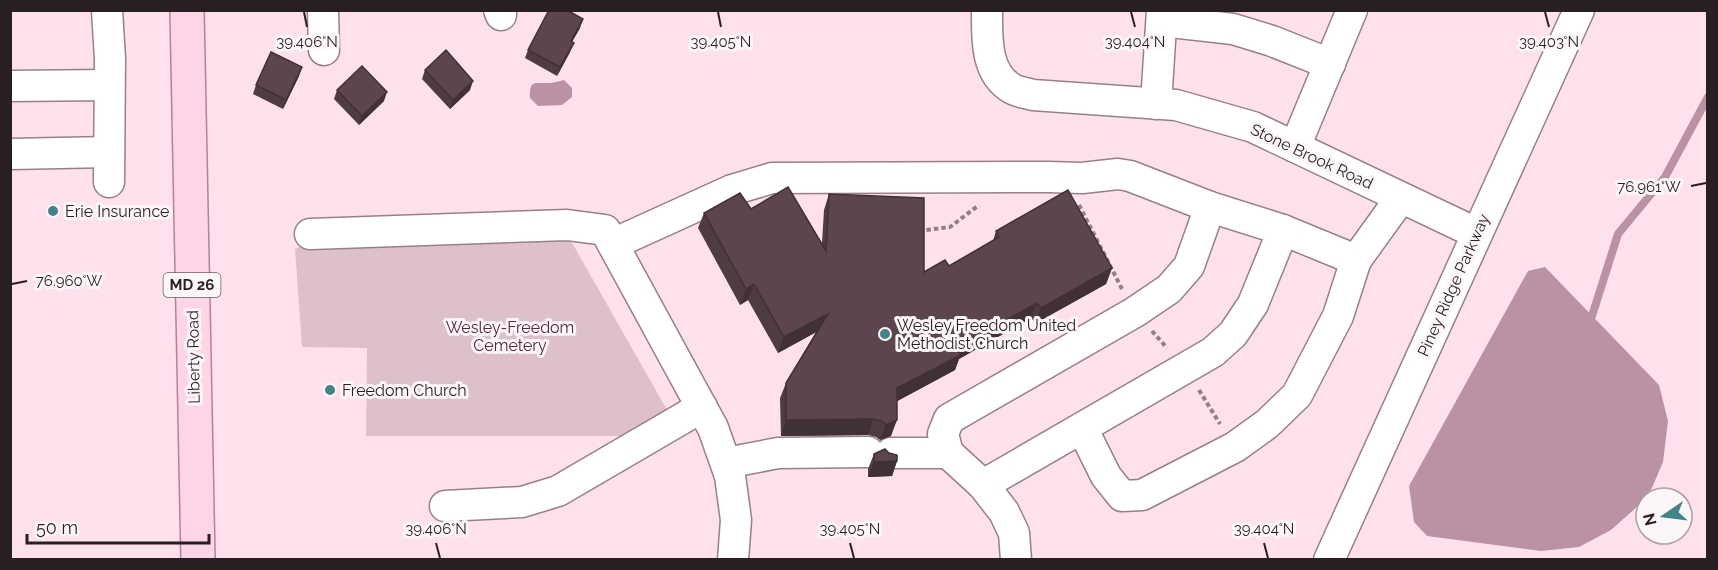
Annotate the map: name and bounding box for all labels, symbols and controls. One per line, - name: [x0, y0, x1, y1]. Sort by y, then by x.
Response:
- text: 39.406°N: [276, 33, 338, 51]
- text: 39.405°N: [691, 33, 751, 51]
- text: 39.404°N: [1105, 33, 1165, 51]
- text: 39.403°N: [1519, 33, 1579, 51]
- street label: Stone Brook Road: [1247, 120, 1376, 193]
- text: 76.961°W: [1617, 178, 1681, 196]
- place label: Erie Insurance: [65, 202, 170, 221]
- marker: Erie Insurance: [46, 204, 60, 218]
- street label: Piney Ridge Parkway: [1413, 211, 1494, 359]
- text: 76.960°W: [36, 272, 102, 290]
- road number: MD 26: [164, 273, 220, 297]
- street label: Liberty Road: [183, 310, 204, 404]
- place label: Wesley Freedom United Methodist Church: [897, 316, 1076, 353]
- park label: Wesley-Freedom Cemetery: [446, 318, 574, 355]
- marker: Wesley Freedom United Methodist Church: [878, 327, 892, 341]
- place label: Freedom Church: [342, 381, 467, 400]
- marker: Freedom Church: [323, 383, 337, 397]
- north arrow: [1634, 486, 1694, 546]
- scale bar: [27, 507, 208, 545]
- text: N: [1639, 511, 1661, 528]
- text: 50 m: [36, 517, 78, 538]
- text: 39.406°N: [405, 520, 467, 538]
- text: 39.405°N: [820, 520, 880, 538]
- text: 39.404°N: [1234, 520, 1294, 538]

